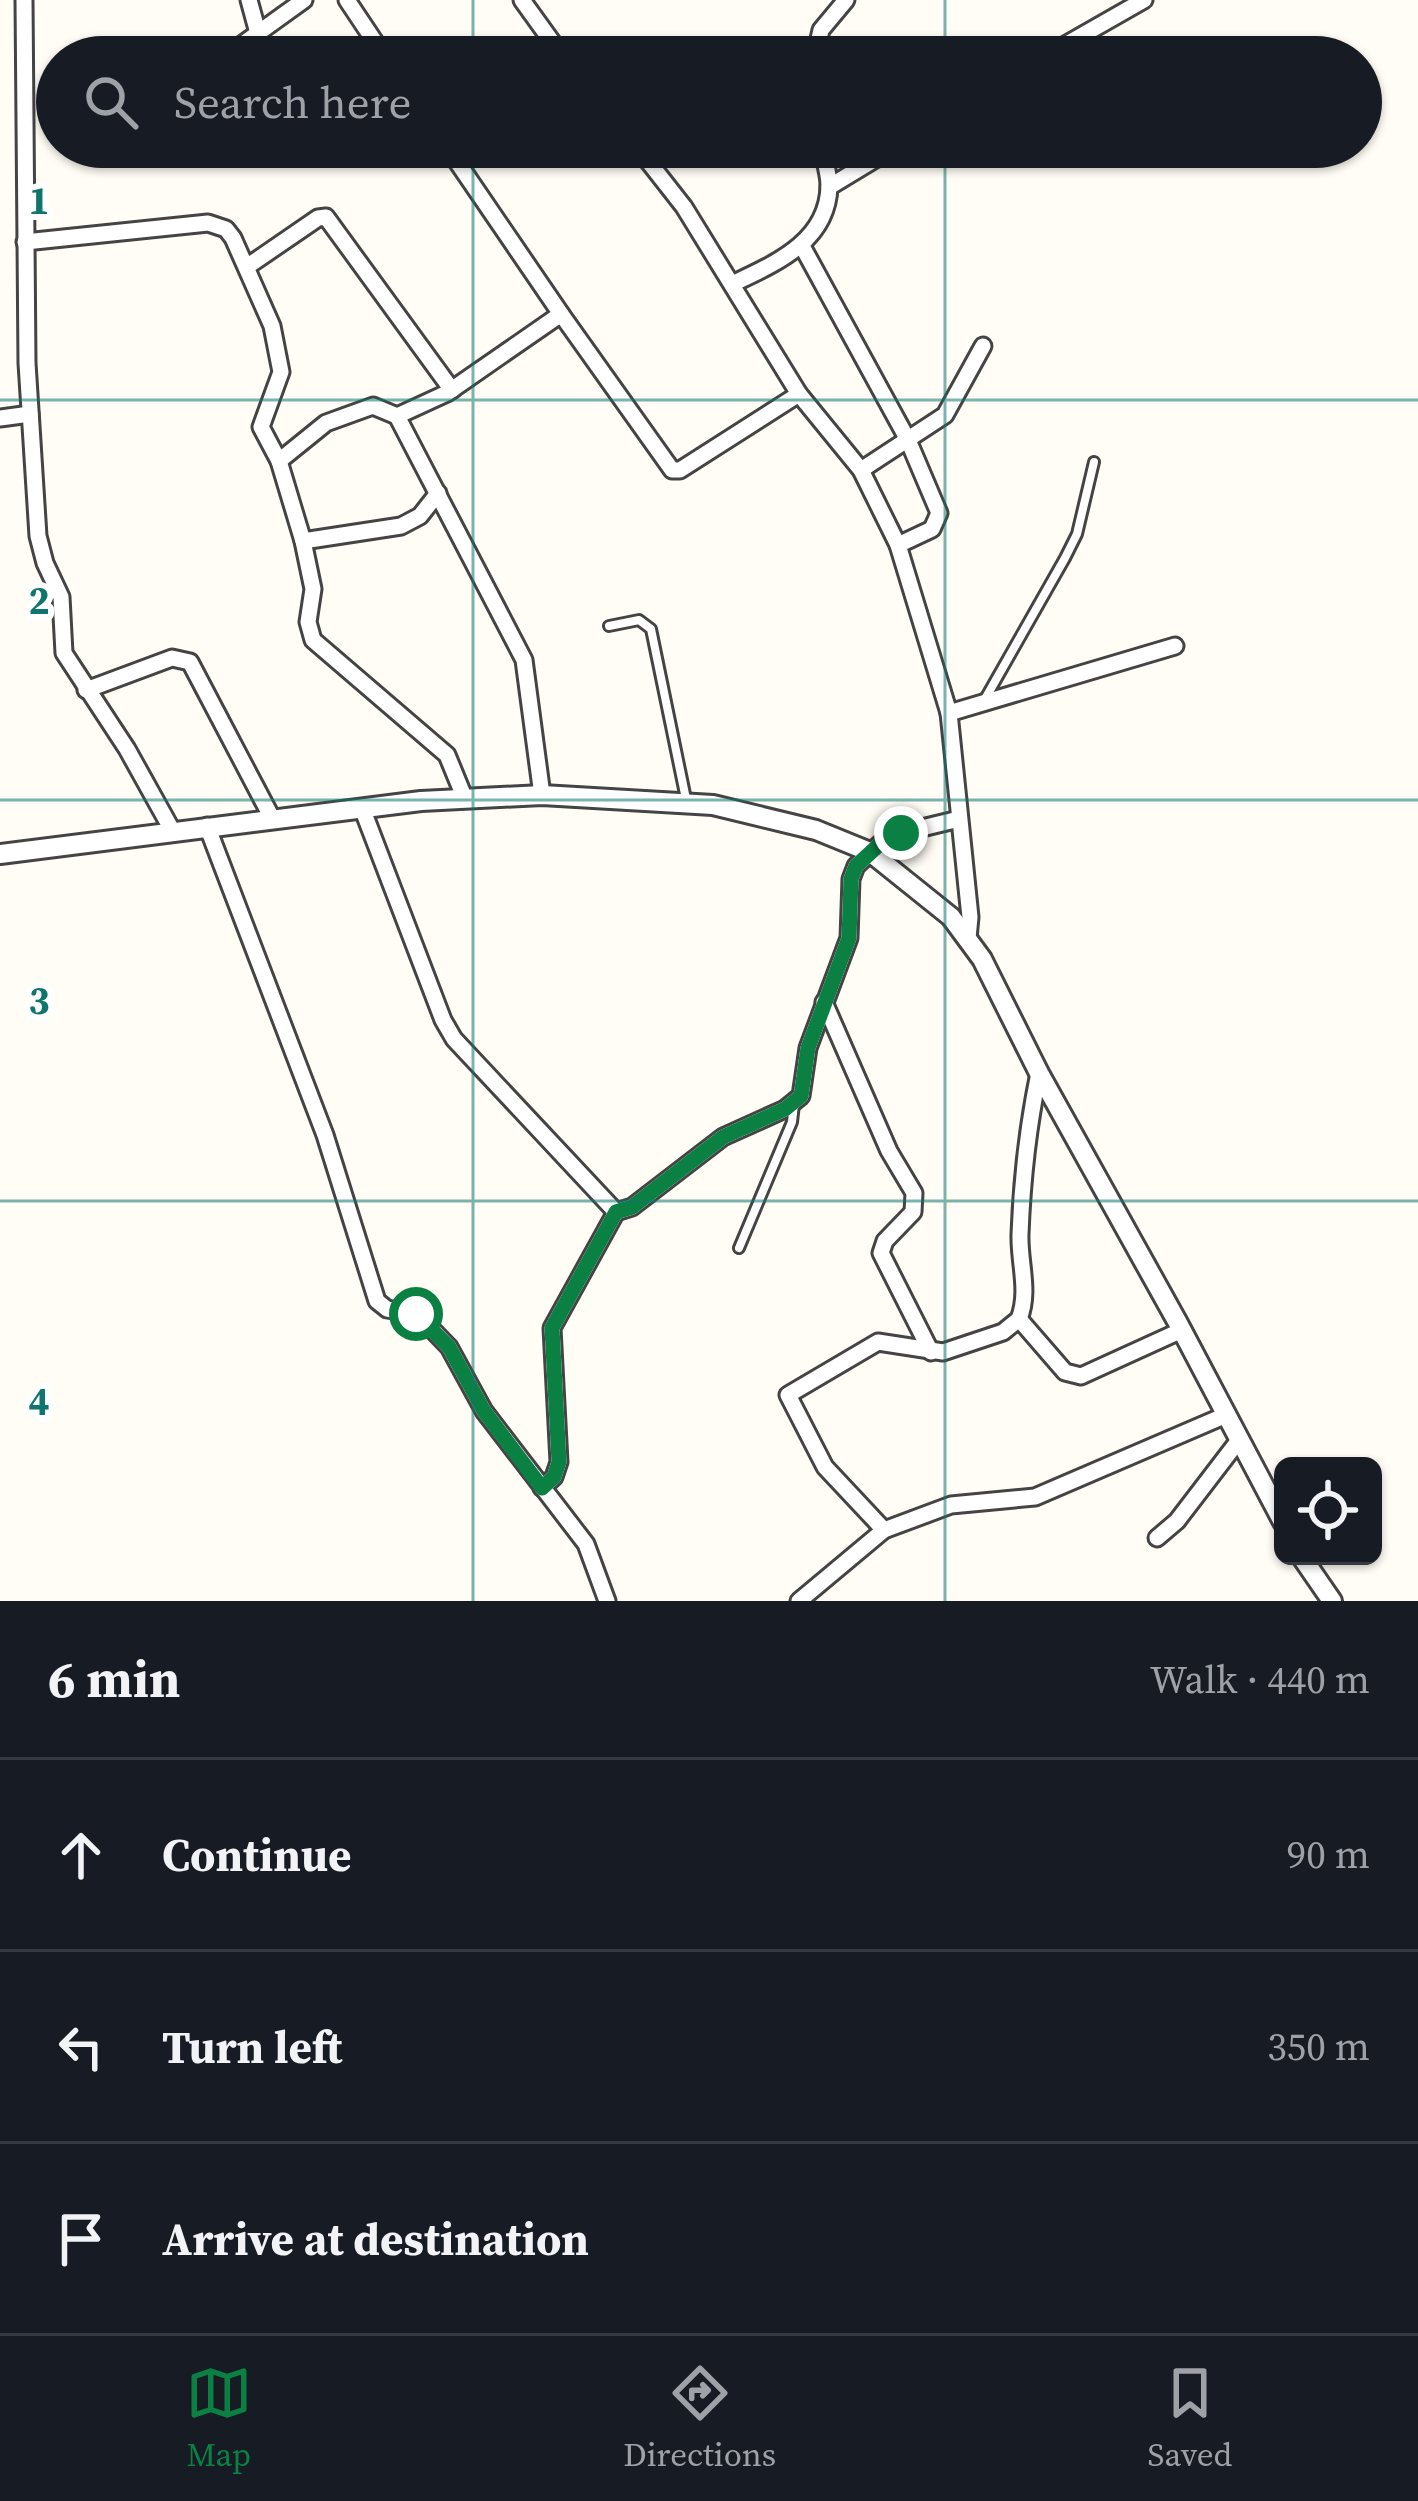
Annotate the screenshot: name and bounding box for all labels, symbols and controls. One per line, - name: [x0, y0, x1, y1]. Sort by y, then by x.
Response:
- search box: [36, 36, 1382, 168]
- icon: search: [78, 69, 144, 135]
- text: Search here: [174, 71, 411, 133]
- text: 1: [28, 174, 50, 227]
- text: 2: [28, 574, 50, 627]
- route end: [874, 806, 928, 860]
- text: 3: [28, 974, 50, 1027]
- route start: [389, 1287, 443, 1341]
- text: 4: [28, 1375, 50, 1428]
- map controls: [1274, 1457, 1382, 1565]
- button: locate: [1274, 1457, 1382, 1565]
- text: 6 min: [48, 1644, 180, 1714]
- text: Walk · 440 m: [1150, 1653, 1370, 1706]
- icon: ahead: [48, 1822, 114, 1888]
- text: Continue: [162, 1824, 351, 1886]
- text: 90 m: [1287, 1828, 1370, 1881]
- icon: left: [48, 2014, 114, 2080]
- text: Turn left: [162, 2016, 342, 2078]
- text: 350 m: [1267, 2020, 1370, 2073]
- icon: arrive: [48, 2206, 114, 2272]
- text: Arrive at destination: [162, 2208, 589, 2270]
- tab: Map: [186, 2360, 252, 2477]
- tab: Directions: [623, 2360, 776, 2477]
- tab: Saved: [1148, 2360, 1232, 2477]

